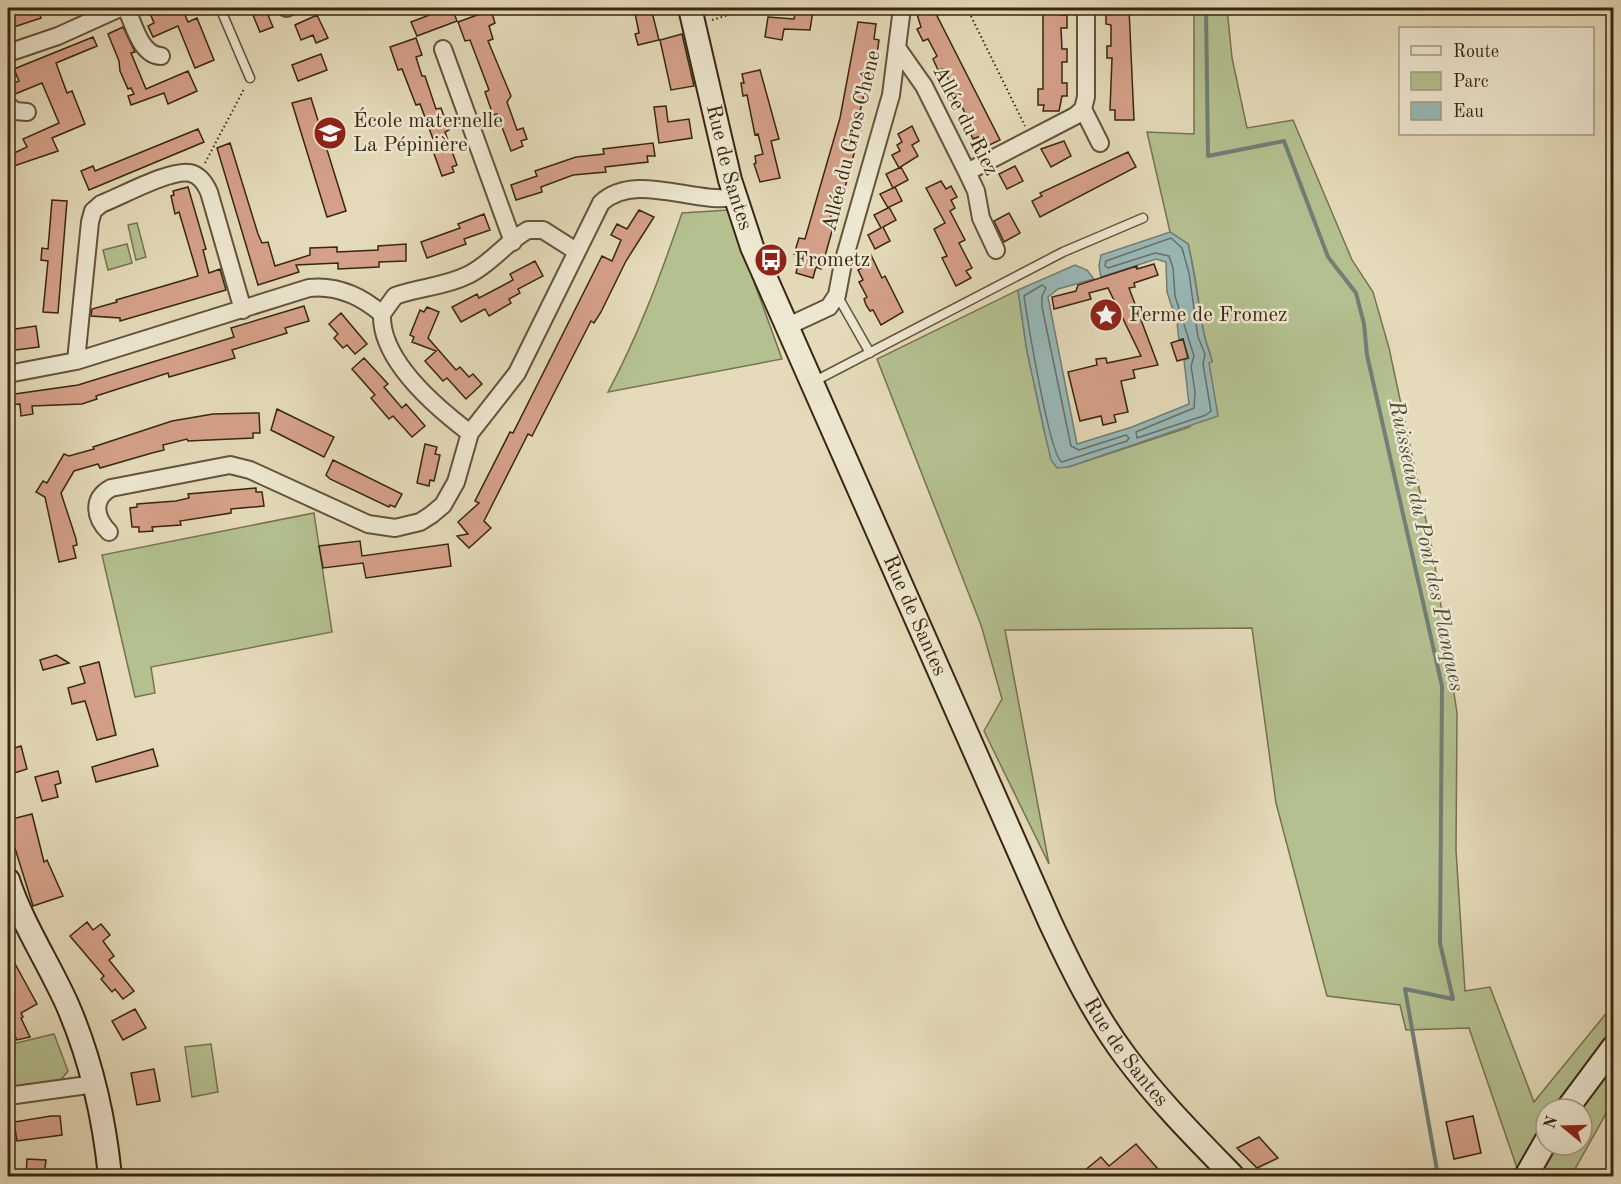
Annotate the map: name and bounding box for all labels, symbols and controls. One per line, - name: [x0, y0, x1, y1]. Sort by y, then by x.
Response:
- legend: [1399, 27, 1594, 135]
- text: Route: [1453, 43, 1499, 61]
- street label: Allée du Gros Chêne: [819, 48, 885, 234]
- street label: Allée du Riez: [928, 63, 1002, 179]
- text: Parc: [1453, 73, 1489, 91]
- street label: Rue de Santes: [702, 102, 756, 233]
- text: Eau: [1453, 103, 1484, 121]
- place label: École maternelle La Pépinière: [353, 107, 503, 156]
- school or university icon: École maternelle La Pépinière: [312, 115, 348, 151]
- bus stop icon: Frometz: [753, 242, 789, 278]
- place label: Frometz: [794, 250, 870, 271]
- place icon: Ferme de Fromez: [1088, 297, 1124, 333]
- place label: Ferme de Fromez: [1129, 305, 1287, 326]
- water label: Ruisseau du Pont des Planques: [1384, 397, 1468, 694]
- street label: Rue de Santes: [879, 552, 950, 679]
- street label: Rue de Santes: [1080, 994, 1172, 1111]
- north arrow: [1534, 1097, 1594, 1157]
- text: N: [1542, 1114, 1562, 1131]

